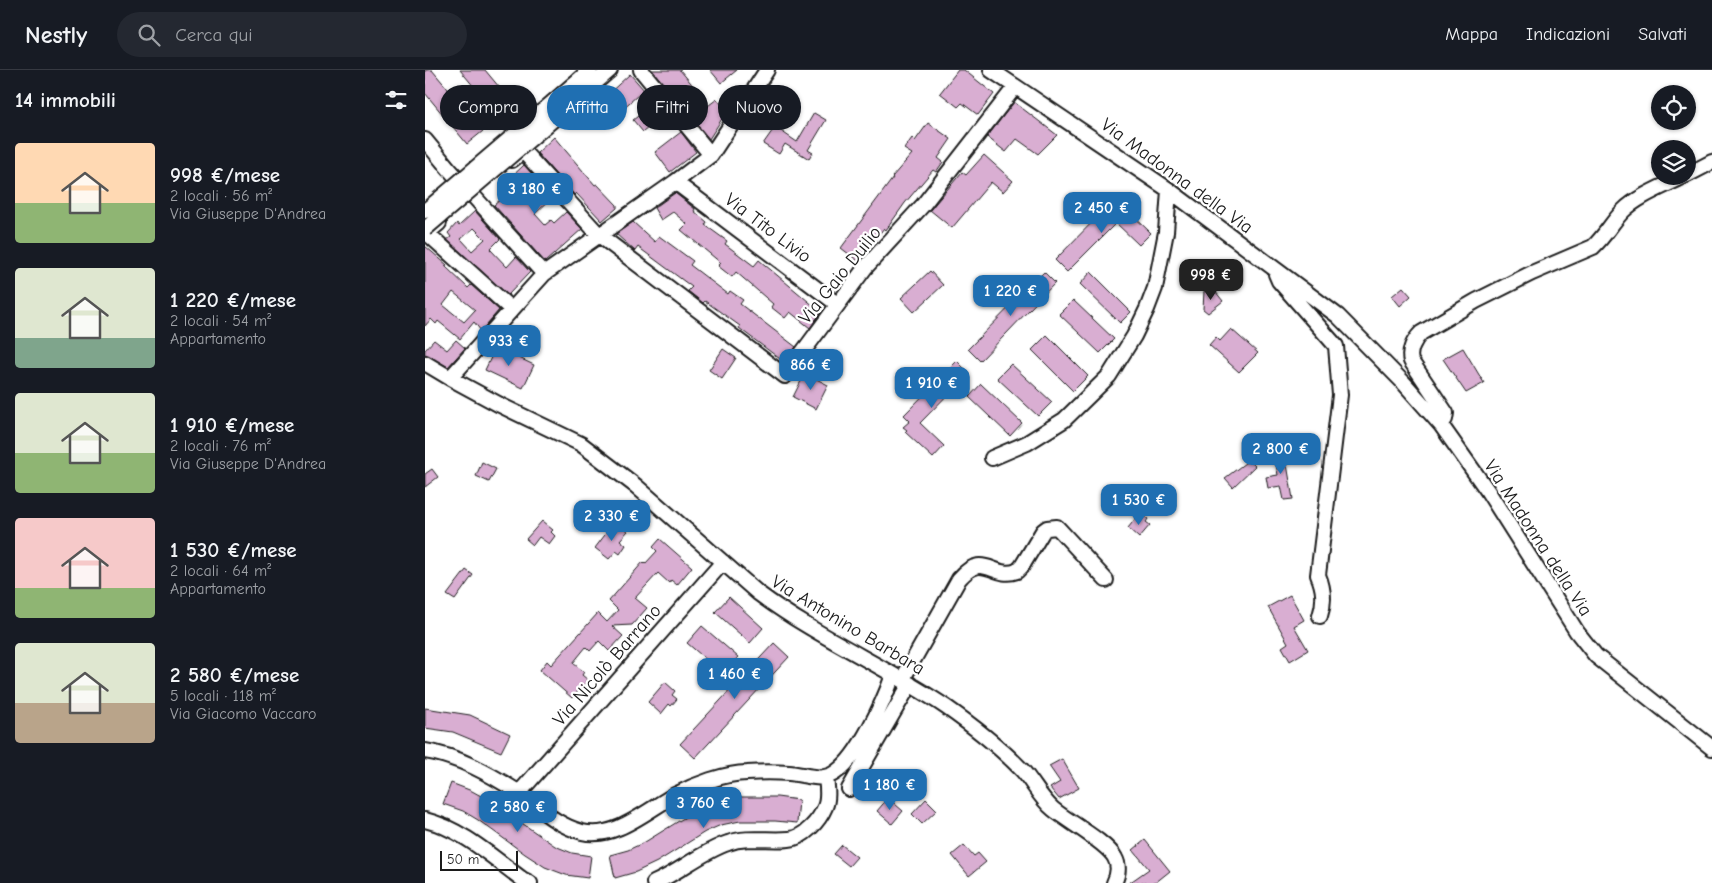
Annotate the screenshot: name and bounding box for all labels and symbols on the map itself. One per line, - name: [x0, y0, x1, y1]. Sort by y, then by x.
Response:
- street label: Via Madonna della Via: [1097, 114, 1257, 238]
- pin: 3 180 €: [489, 172, 581, 215]
- street label: Via Tito Livio: [721, 188, 815, 268]
- pin: 2 450 €: [1056, 191, 1148, 234]
- street label: Via Gaio Duilio: [794, 222, 886, 328]
- pin: 998 €: [1176, 258, 1246, 301]
- pin: 1 220 €: [965, 274, 1057, 317]
- pin: 933 €: [474, 324, 544, 367]
- pin: 866 €: [776, 348, 846, 391]
- pin: 1 910 €: [886, 366, 978, 409]
- pin: 2 800 €: [1235, 432, 1327, 475]
- street label: Via Madonna della Via: [1479, 456, 1597, 620]
- pin: 1 530 €: [1093, 484, 1185, 526]
- pin: 2 330 €: [566, 500, 658, 542]
- street label: Via Antonino Barbara: [767, 571, 929, 679]
- street label: Via Nicolò Barrano: [548, 600, 666, 730]
- pin: 1 460 €: [689, 658, 781, 700]
- pin: 1 180 €: [844, 768, 936, 811]
- pin: 3 760 €: [658, 786, 750, 829]
- pin: 2 580 €: [472, 790, 564, 833]
- scale bar: [440, 848, 517, 871]

